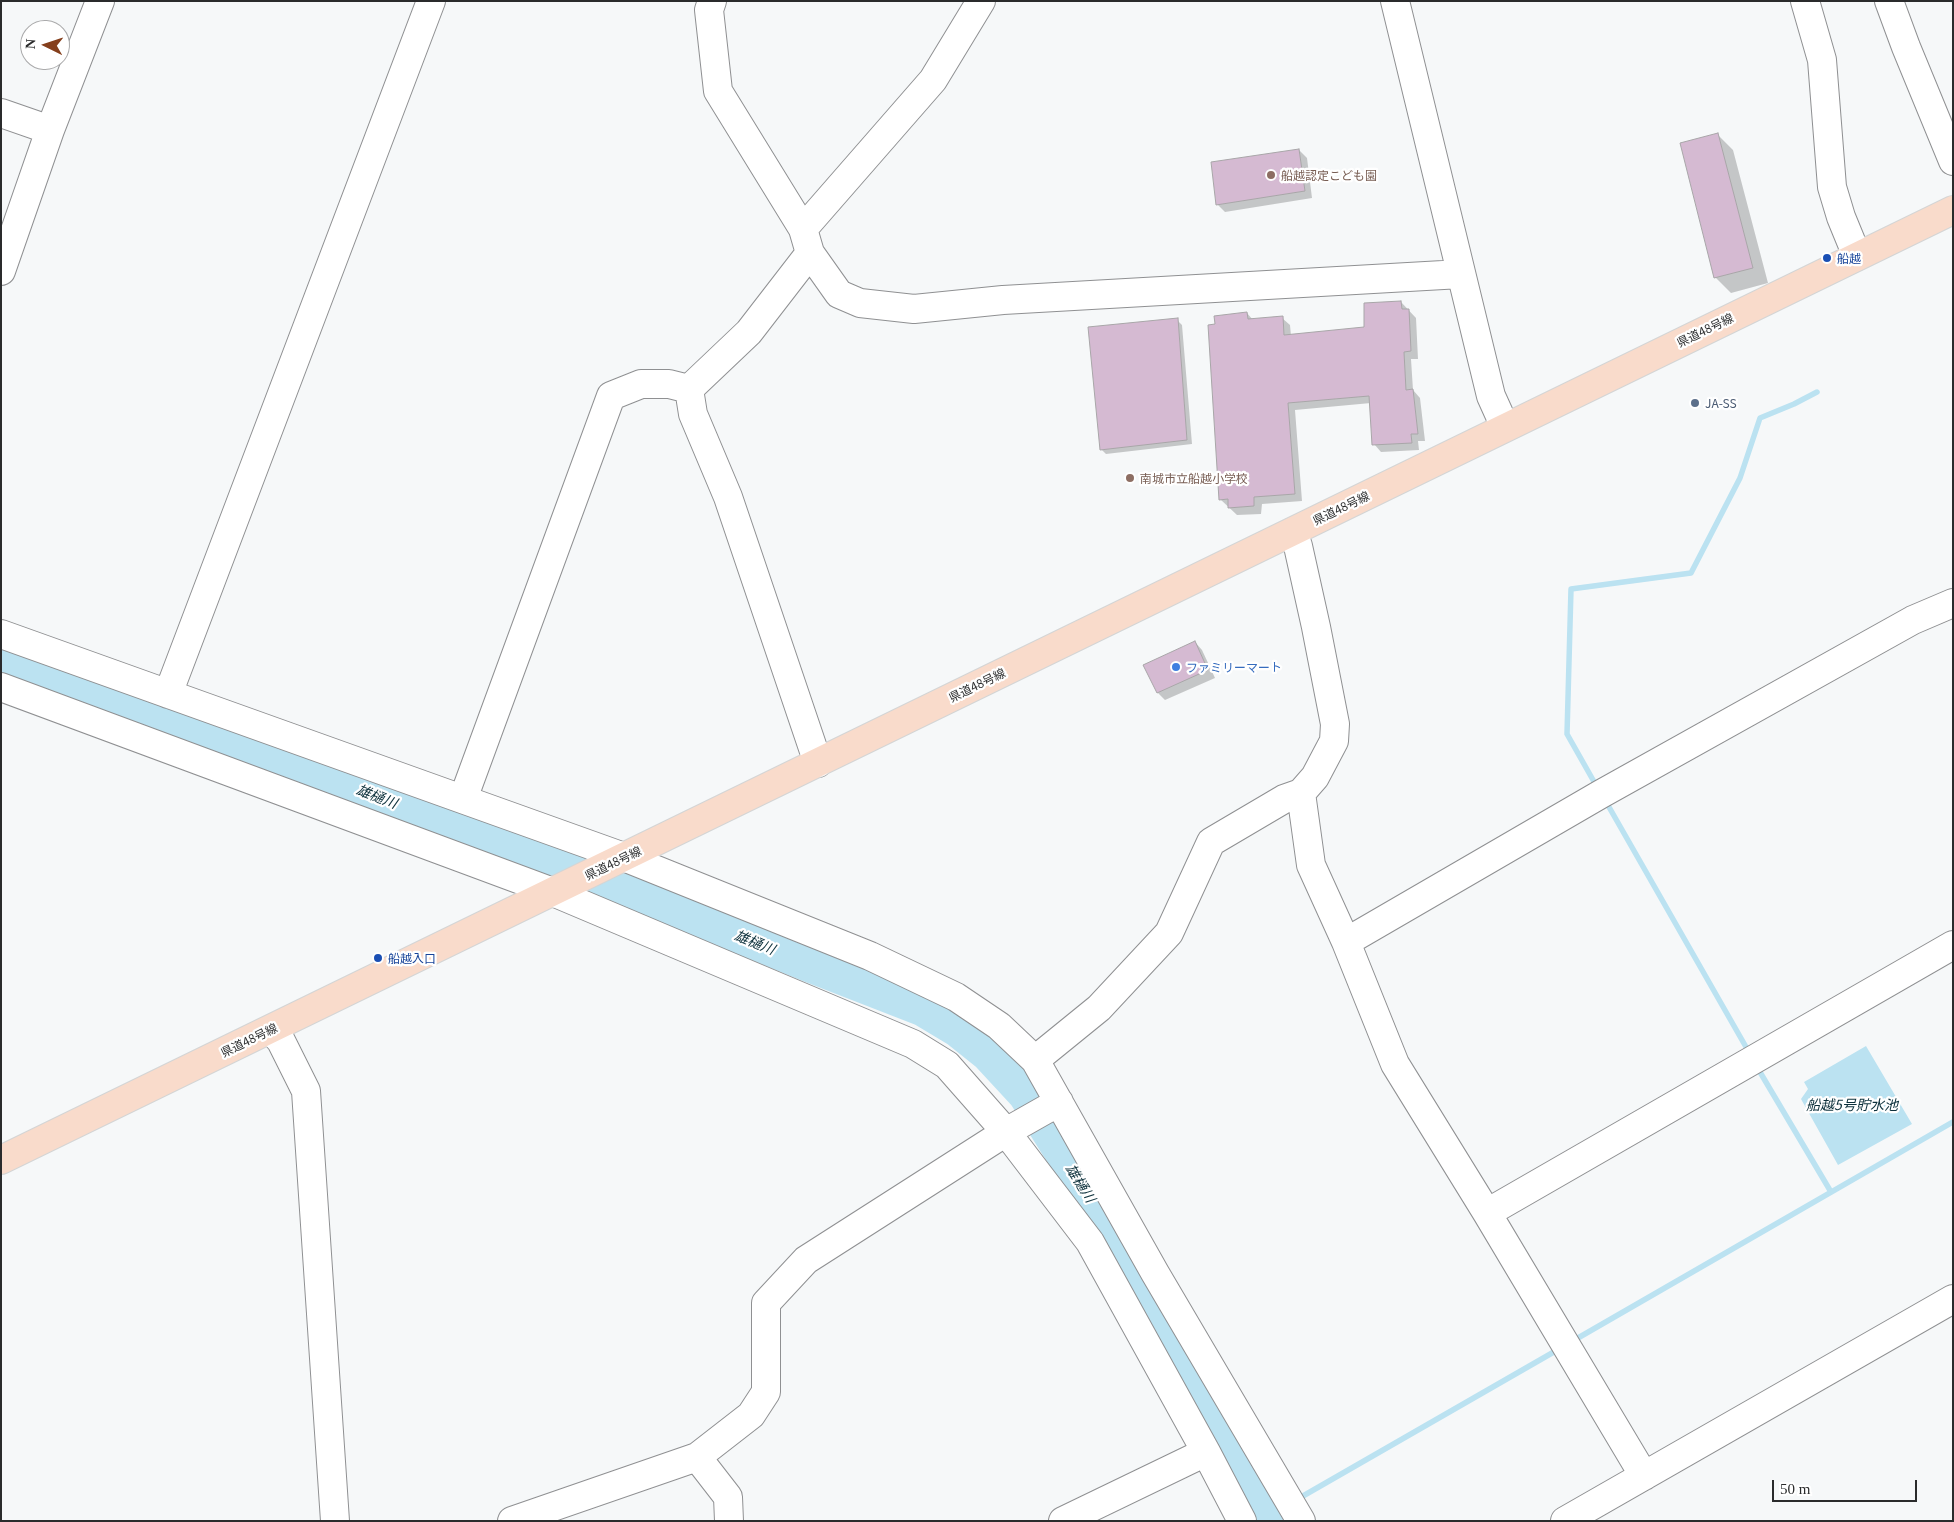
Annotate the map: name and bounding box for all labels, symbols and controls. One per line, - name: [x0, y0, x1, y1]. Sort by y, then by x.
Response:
- north arrow: [20, 20, 70, 70]
- text: N: [23, 38, 38, 50]
- place label: 船越認定こども園: [1281, 168, 1377, 182]
- marker: 船越認定こども園: [1265, 169, 1277, 181]
- place label: 船越: [1837, 251, 1861, 265]
- marker: 船越: [1821, 252, 1833, 264]
- street label: 県道48号線: [1674, 310, 1736, 350]
- place label: JA-SS: [1705, 396, 1737, 410]
- marker: JA-SS: [1689, 397, 1701, 409]
- place label: 南城市立船越小学校: [1140, 471, 1248, 485]
- marker: 南城市立船越小学校: [1124, 472, 1136, 484]
- street label: 県道48号線: [1310, 488, 1372, 528]
- place label: ファミリーマート: [1186, 660, 1282, 674]
- marker: ファミリーマート: [1170, 661, 1182, 673]
- street label: 県道48号線: [946, 665, 1008, 705]
- water label: 雄樋川: [354, 781, 400, 811]
- street label: 県道48号線: [582, 843, 644, 883]
- water label: 雄樋川: [732, 926, 778, 958]
- place label: 船越入口: [388, 951, 436, 965]
- marker: 船越入口: [372, 952, 384, 964]
- street label: 県道48号線: [218, 1020, 280, 1060]
- water label: 船越5号貯水池: [1806, 1097, 1898, 1113]
- water label: 雄樋川: [1063, 1161, 1099, 1205]
- scale bar: [1774, 1470, 1919, 1502]
- text: 50 m: [1780, 1481, 1810, 1497]

